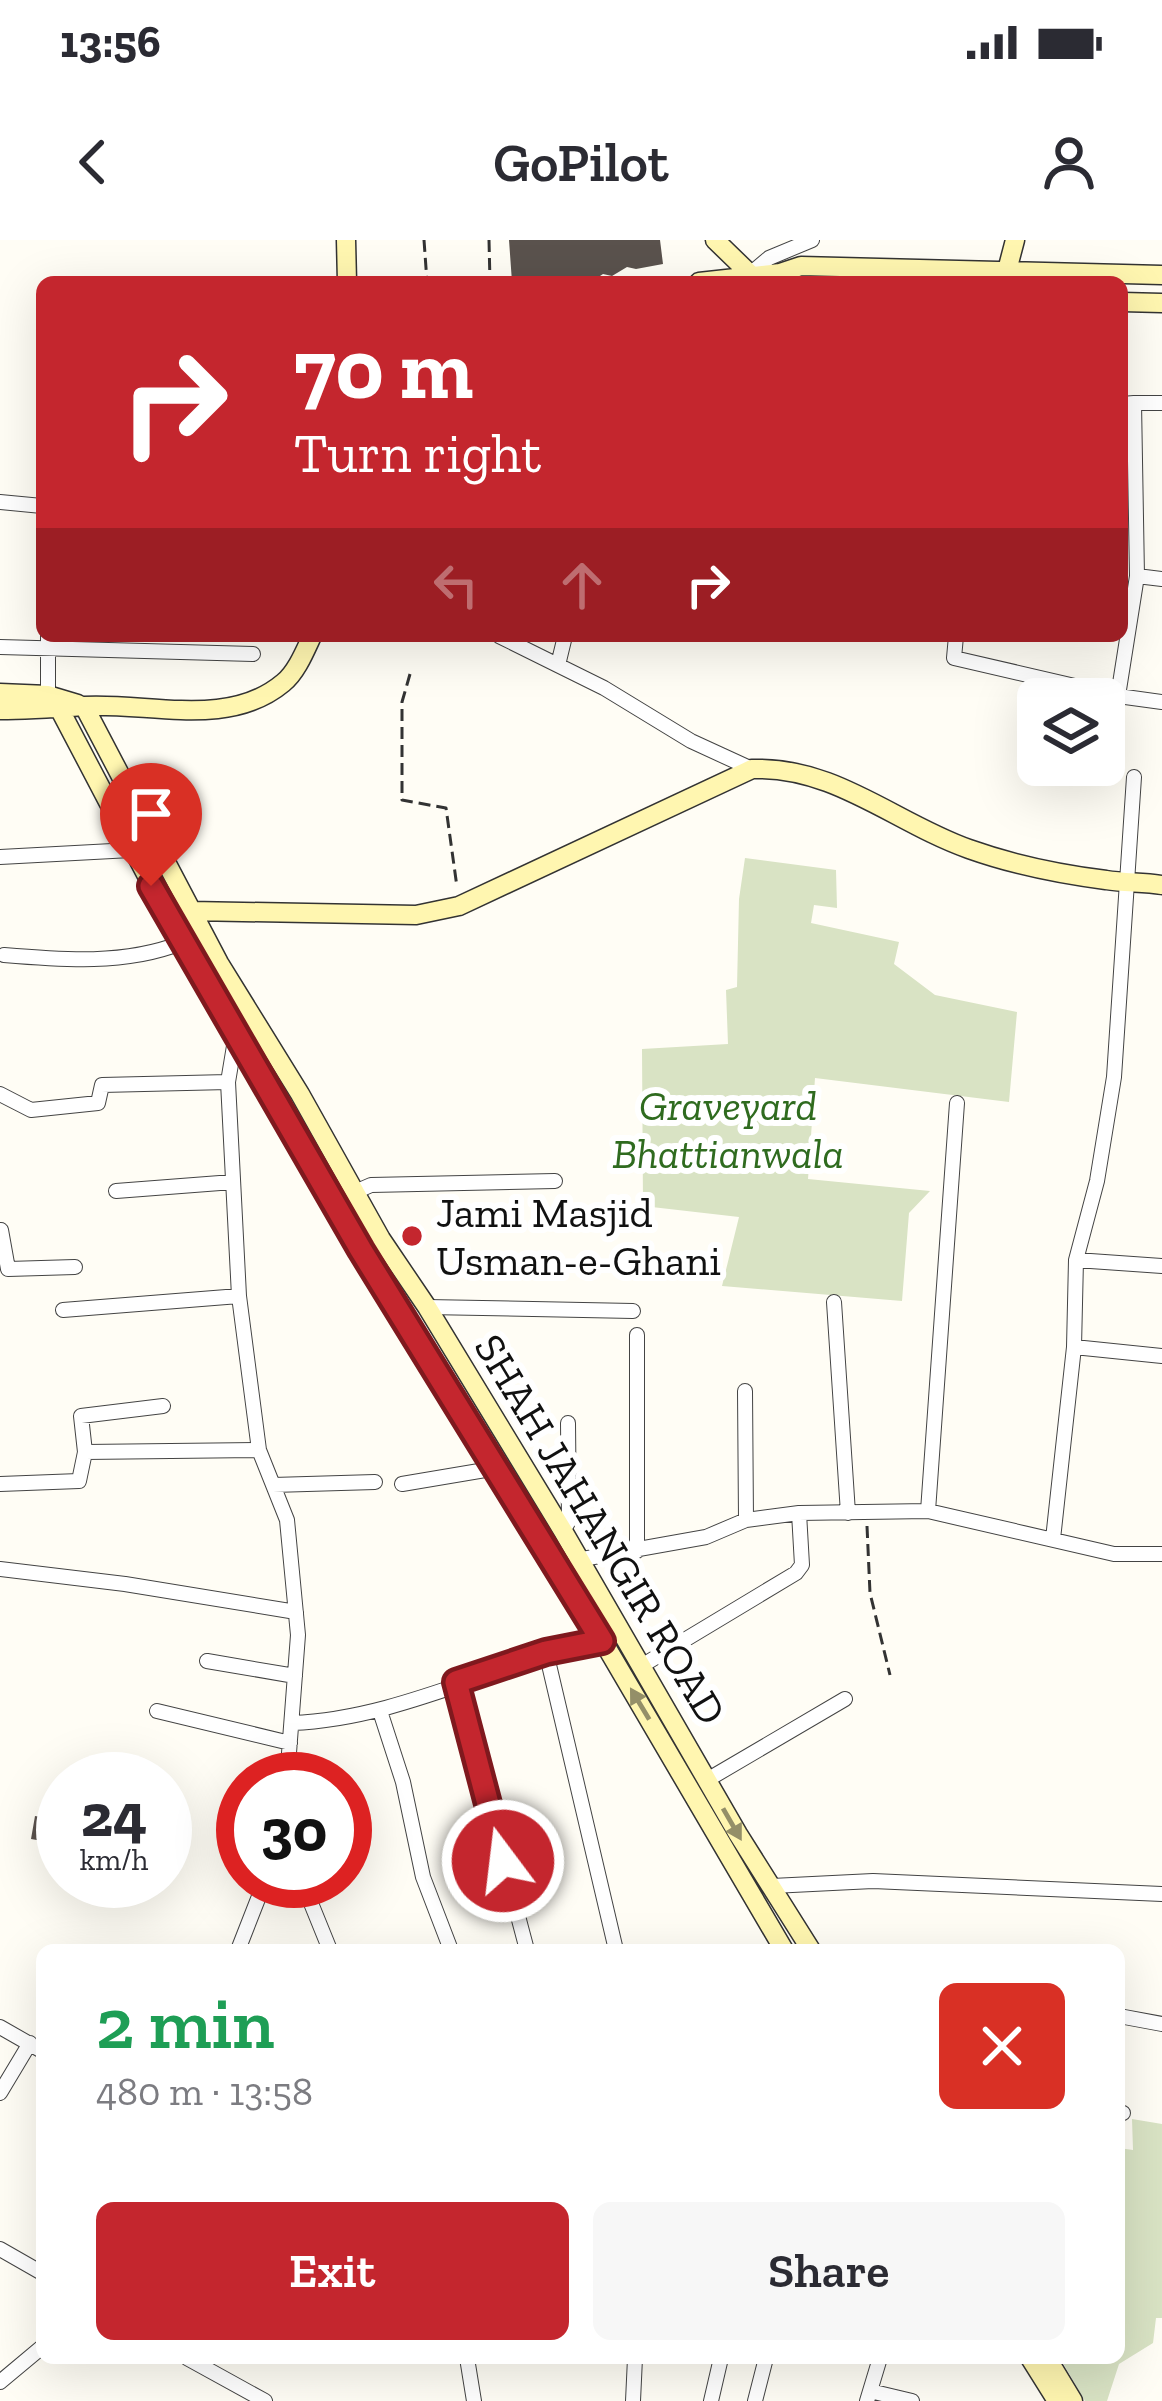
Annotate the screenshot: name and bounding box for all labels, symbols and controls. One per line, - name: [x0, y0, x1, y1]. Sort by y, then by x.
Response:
- text: 13:56: [60, 15, 161, 69]
- icon: back: [60, 129, 126, 195]
- icon: person: [1036, 129, 1102, 195]
- text: GoPilot: [493, 130, 669, 195]
- text: 70 m: [294, 319, 473, 420]
- icon: right: [96, 324, 252, 480]
- text: Turn right: [294, 421, 541, 486]
- icon: left: [423, 552, 489, 618]
- icon: ahead: [549, 552, 615, 618]
- icon: right: [675, 552, 741, 618]
- map controls: [1017, 678, 1125, 786]
- button: layers: [1017, 678, 1125, 786]
- pin: [100, 763, 202, 886]
- icon: arrive: [118, 781, 184, 847]
- park label: Graveyard Bhattianwala: [612, 1080, 844, 1179]
- place label: Jami Masjid Usman-e-Ghani: [436, 1187, 721, 1286]
- marker: Jami Masjid Usman-e-Ghani: [399, 1223, 425, 1249]
- street label: SHAH JAHANGIR ROAD: [464, 1325, 737, 1734]
- one-way arrow: [630, 1687, 651, 1721]
- speed limit sign: 30: [216, 1752, 372, 1908]
- text: 24: [81, 1779, 147, 1851]
- position arrow: [440, 1798, 566, 1924]
- one-way arrow: [721, 1807, 742, 1840]
- text: km/h: [80, 1842, 148, 1878]
- text: 2 min: [96, 1980, 275, 2066]
- button: close: [939, 1983, 1065, 2109]
- text: 480 m · 13:58: [96, 2068, 313, 2115]
- button: Exit: [96, 2202, 569, 2340]
- button: Share: [593, 2202, 1065, 2340]

